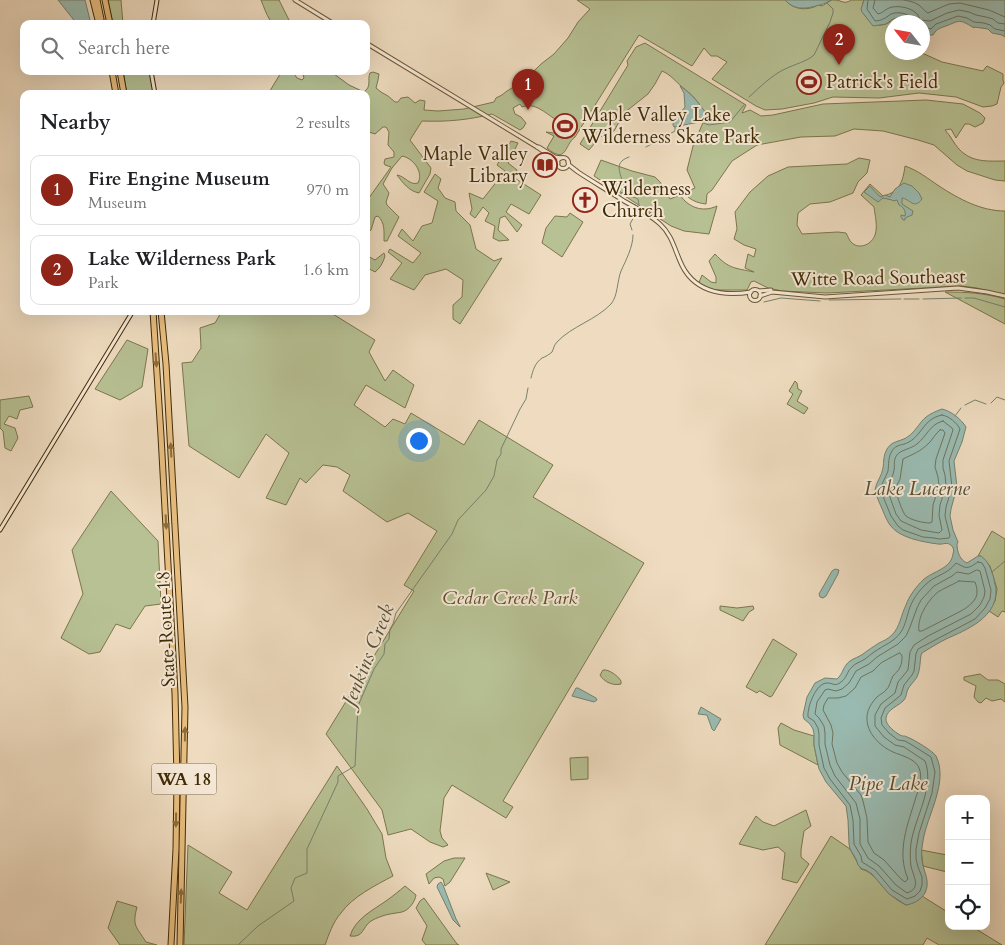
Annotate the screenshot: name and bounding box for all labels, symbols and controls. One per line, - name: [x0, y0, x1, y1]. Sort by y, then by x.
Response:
- north arrow: [885, 15, 930, 60]
- search box: [20, 20, 370, 75]
- pin: 2: [823, 24, 855, 65]
- icon: search: [38, 34, 66, 62]
- text: Search here: [78, 35, 170, 61]
- pin: 1: [512, 69, 544, 110]
- sports icon: Patrick's Field: [796, 69, 822, 95]
- place label: Patrick's Field: [826, 69, 938, 95]
- place label: Maple Valley Lake Wilderness Skate Park: [581, 102, 761, 150]
- text: Nearby: [40, 108, 111, 137]
- text: 2 results: [296, 112, 350, 134]
- sports icon: Maple Valley Lake Wilderness Skate Park: [552, 113, 578, 139]
- place label: Maple Valley Library: [423, 141, 528, 189]
- library icon: Maple Valley Library: [532, 152, 558, 178]
- text: Fire Engine Museum: [88, 166, 270, 192]
- place label: Wilderness Church: [601, 176, 691, 224]
- text: 1: [53, 179, 61, 201]
- text: 970 m: [307, 179, 349, 201]
- church icon: Wilderness Church: [572, 187, 598, 213]
- text: Museum: [88, 192, 147, 214]
- text: Lake Wilderness Park: [88, 246, 276, 272]
- text: 2: [53, 259, 61, 281]
- text: 1.6 km: [302, 259, 349, 281]
- street label: Witte Road Southeast: [789, 263, 966, 293]
- text: Park: [88, 272, 119, 294]
- one-way arrow: [153, 352, 161, 368]
- your location: [406, 428, 432, 454]
- one-way arrow: [166, 442, 174, 458]
- water label: Lake Lucerne: [864, 475, 970, 502]
- one-way arrow: [162, 514, 170, 530]
- street label: State Route 18: [150, 570, 182, 688]
- park label: Cedar Creek Park: [442, 585, 578, 611]
- water label: Jenkins Creek: [333, 600, 401, 715]
- one-way arrow: [181, 726, 189, 742]
- road number: WA 18: [152, 764, 216, 794]
- water label: Pipe Lake: [848, 770, 928, 797]
- map controls: [945, 795, 990, 930]
- button: +: [945, 795, 990, 840]
- one-way arrow: [172, 813, 180, 829]
- button: −: [945, 840, 990, 885]
- button: locate: [945, 885, 990, 930]
- one-way arrow: [177, 888, 185, 904]

